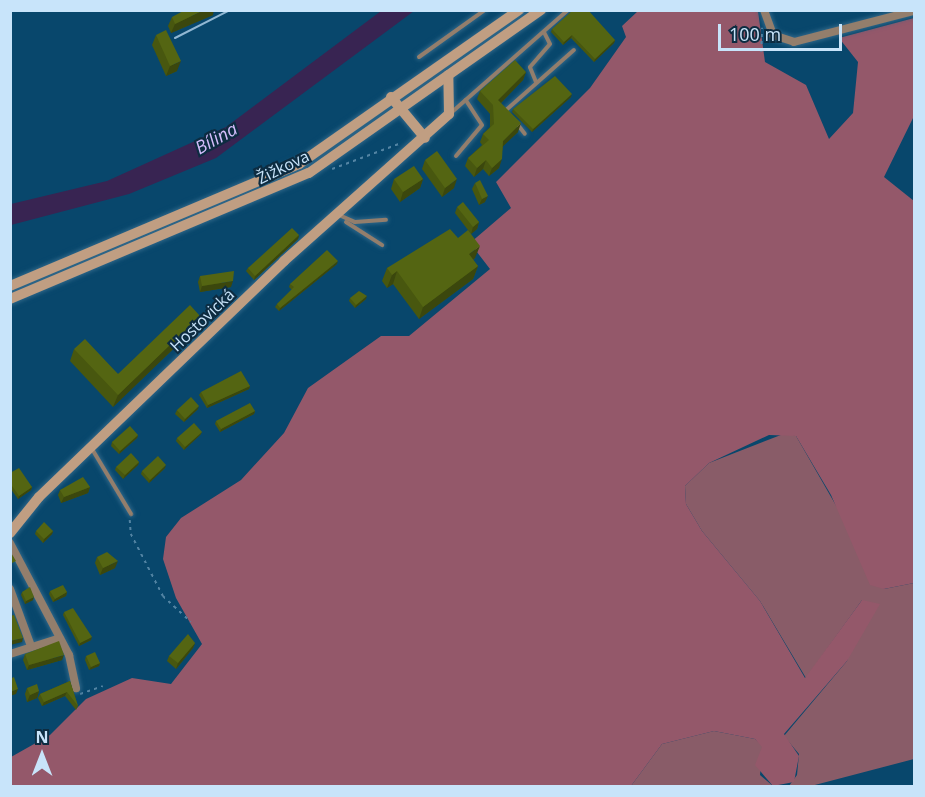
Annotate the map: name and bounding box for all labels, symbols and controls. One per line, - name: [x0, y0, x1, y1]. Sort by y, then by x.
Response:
- scale bar: [721, 12, 846, 50]
- text: 100 m: [729, 22, 781, 46]
- water label: Bílina: [191, 118, 241, 158]
- street label: Žižkova: [254, 146, 312, 188]
- street label: Hostovická: [166, 285, 238, 355]
- north arrow: [12, 725, 72, 785]
- text: N: [35, 726, 49, 748]

